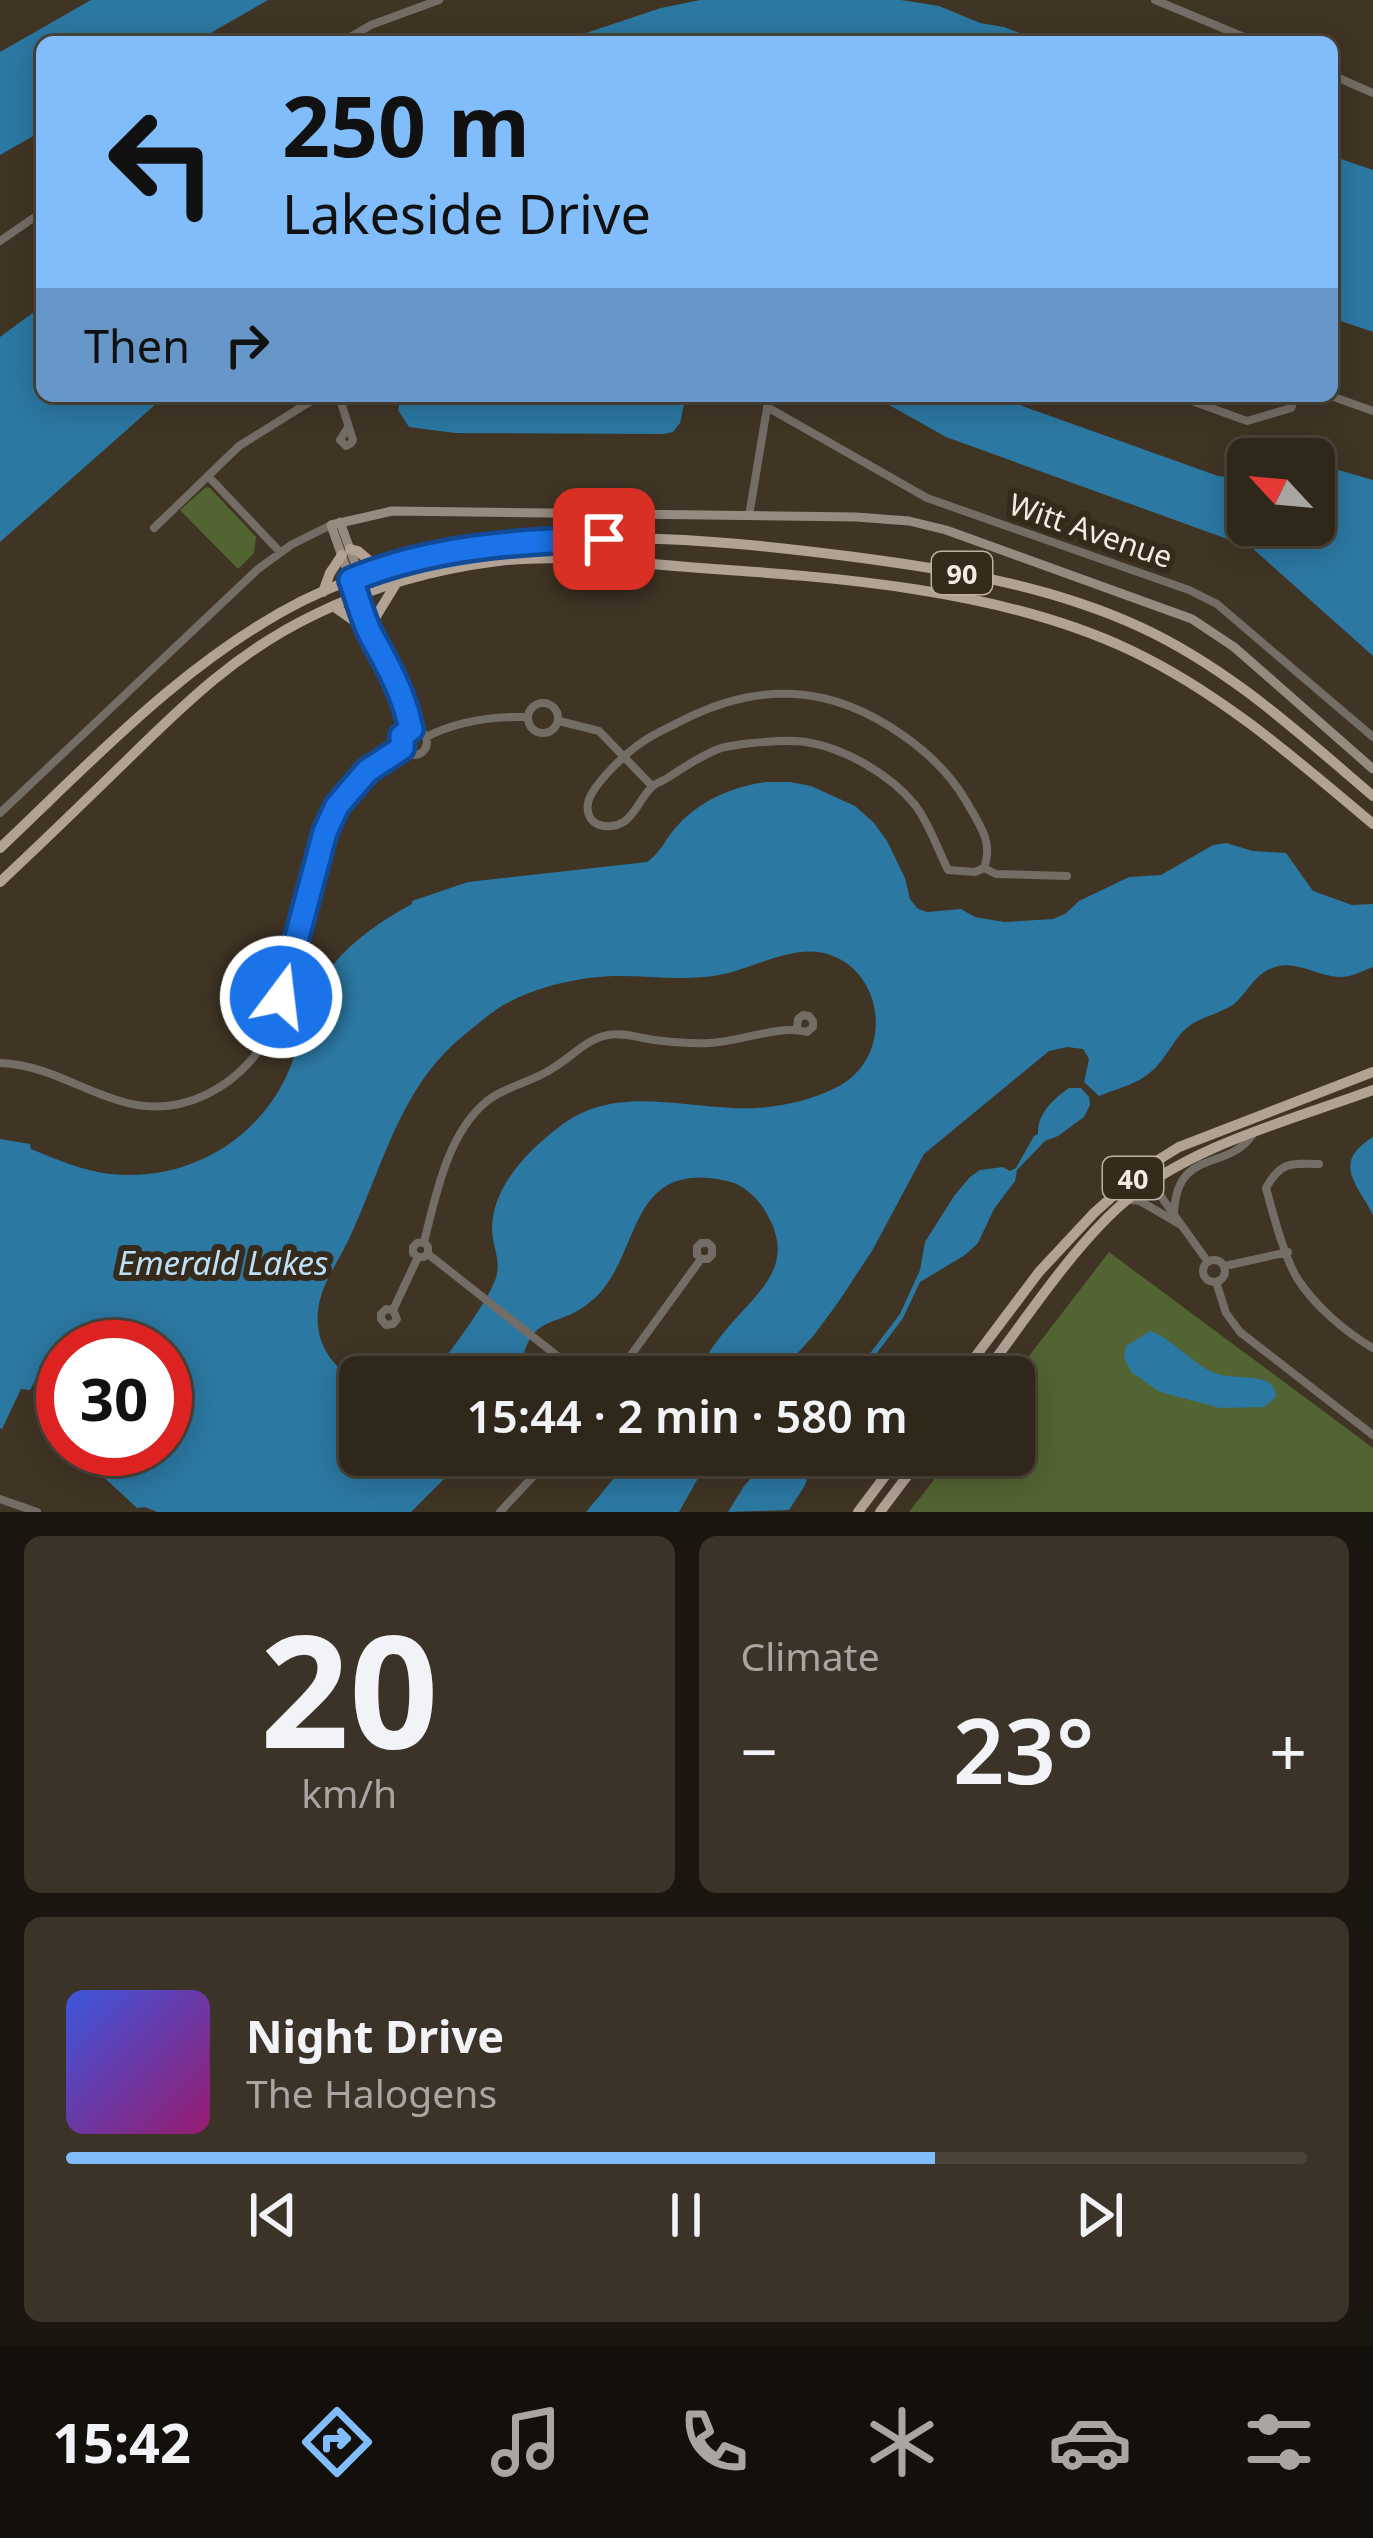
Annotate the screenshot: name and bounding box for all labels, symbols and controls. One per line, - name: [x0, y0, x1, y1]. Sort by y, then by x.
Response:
- text: 250 m: [282, 67, 530, 182]
- icon: left: [84, 84, 240, 240]
- text: Lakeside Drive: [282, 176, 651, 250]
- icon: right: [214, 312, 280, 378]
- text: Then: [84, 315, 190, 376]
- north arrow: [1227, 438, 1335, 546]
- map controls: [1227, 438, 1335, 546]
- street label: Witt Avenue: [1004, 483, 1178, 577]
- pin: [553, 488, 655, 590]
- icon: arrive: [571, 506, 637, 572]
- road number: 90: [932, 552, 992, 594]
- position arrow: [218, 934, 344, 1060]
- road number: 40: [1103, 1157, 1163, 1199]
- water label: Emerald Lakes: [118, 1240, 328, 1285]
- speed limit sign: 30: [36, 1320, 192, 1476]
- text: 15:44 · 2 min · 580 m: [466, 1385, 908, 1446]
- text: 20: [260, 1581, 438, 1794]
- text: Climate: [741, 1629, 880, 1682]
- text: 23°: [953, 1688, 1094, 1810]
- text: −: [741, 1705, 778, 1795]
- text: +: [1269, 1705, 1307, 1795]
- text: km/h: [301, 1766, 397, 1819]
- text: Night Drive: [246, 2005, 504, 2066]
- text: The Halogens: [246, 2066, 497, 2119]
- icon: previous: [240, 2182, 306, 2248]
- icon: pause: [653, 2182, 719, 2248]
- icon: next: [1067, 2182, 1133, 2248]
- icon: directions: [295, 2400, 379, 2484]
- icon: music: [484, 2400, 568, 2484]
- icon: phone: [672, 2400, 756, 2484]
- icon: climate: [860, 2400, 944, 2484]
- icon: car: [1048, 2400, 1132, 2484]
- icon: filters: [1237, 2400, 1321, 2484]
- text: 15:42: [52, 2405, 191, 2479]

